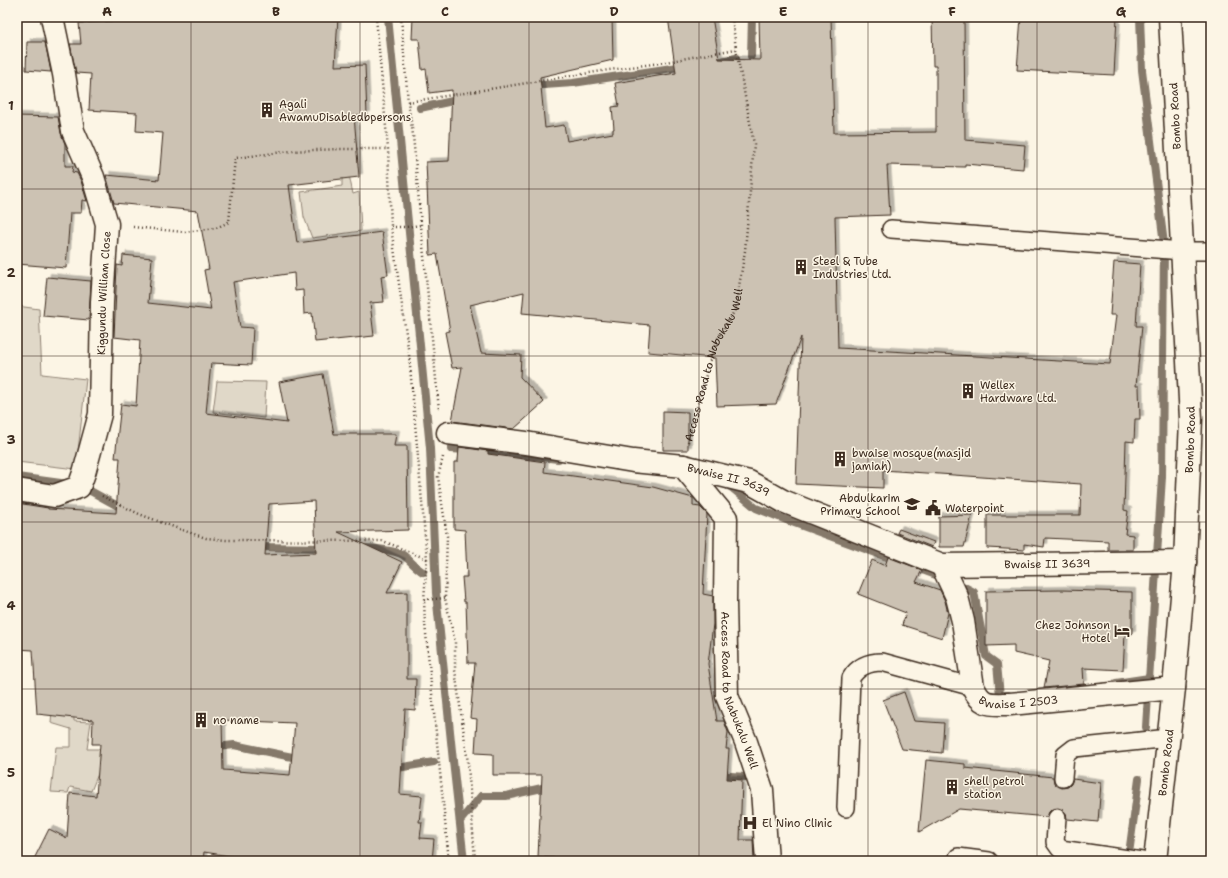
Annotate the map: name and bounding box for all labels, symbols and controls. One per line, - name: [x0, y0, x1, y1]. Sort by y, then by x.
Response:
- text: A: [102, 3, 112, 20]
- text: B: [272, 3, 280, 20]
- text: C: [441, 3, 449, 20]
- text: D: [609, 3, 619, 20]
- text: E: [779, 3, 788, 20]
- text: F: [948, 3, 956, 20]
- text: G: [1116, 3, 1127, 20]
- street label: Bombo Road: [1166, 82, 1185, 150]
- text: 1: [8, 97, 14, 114]
- place label: Agali AwamuDisabledbpersons: [279, 97, 411, 125]
- building icon: Agali AwamuDisabledbpersons: [258, 101, 276, 119]
- street label: Kiggundu William Close: [94, 231, 115, 355]
- place label: Steel & Tube Industries Ltd.: [813, 254, 891, 282]
- building icon: Steel & Tube Industries Ltd.: [792, 258, 810, 276]
- text: 2: [6, 264, 16, 281]
- street label: Access Road to Nabukalu Well: [681, 287, 747, 443]
- place label: Wellex Hardware Ltd.: [980, 378, 1057, 406]
- building icon: Wellex Hardware Ltd.: [959, 382, 977, 400]
- street label: Bombo Road: [1182, 406, 1199, 473]
- text: 3: [6, 431, 16, 448]
- place label: bwaise mosque(masjid jamiah): [851, 446, 971, 474]
- building icon: bwaise mosque(masjid jamiah): [831, 450, 849, 468]
- street label: Bwaise II 3639: [685, 460, 772, 500]
- place label: Abdulkarim Primary School: [820, 491, 901, 519]
- school or university icon: Abdulkarim Primary School: [903, 495, 921, 513]
- public building icon: Waterpoint: [924, 499, 942, 517]
- place label: Waterpoint: [945, 501, 1005, 516]
- street label: Bwaise II 3639: [1004, 556, 1091, 572]
- text: 4: [6, 597, 16, 614]
- street label: Access Road to Nabukalu Well: [717, 611, 762, 772]
- place label: Chez Johnson Hotel: [1035, 618, 1111, 646]
- hotel icon: Chez Johnson Hotel: [1113, 622, 1131, 640]
- street label: Bwaise I 2503: [975, 692, 1059, 712]
- building icon: no name: [192, 711, 210, 729]
- place label: no name: [213, 713, 259, 728]
- street label: Bombo Road: [1155, 728, 1177, 797]
- text: 5: [7, 764, 15, 781]
- place label: shell petrol station: [964, 774, 1025, 802]
- building icon: shell petrol station: [943, 778, 961, 796]
- hospital icon: El Nino Clinic: [741, 814, 759, 832]
- place label: El Nino Clinic: [762, 816, 833, 831]

